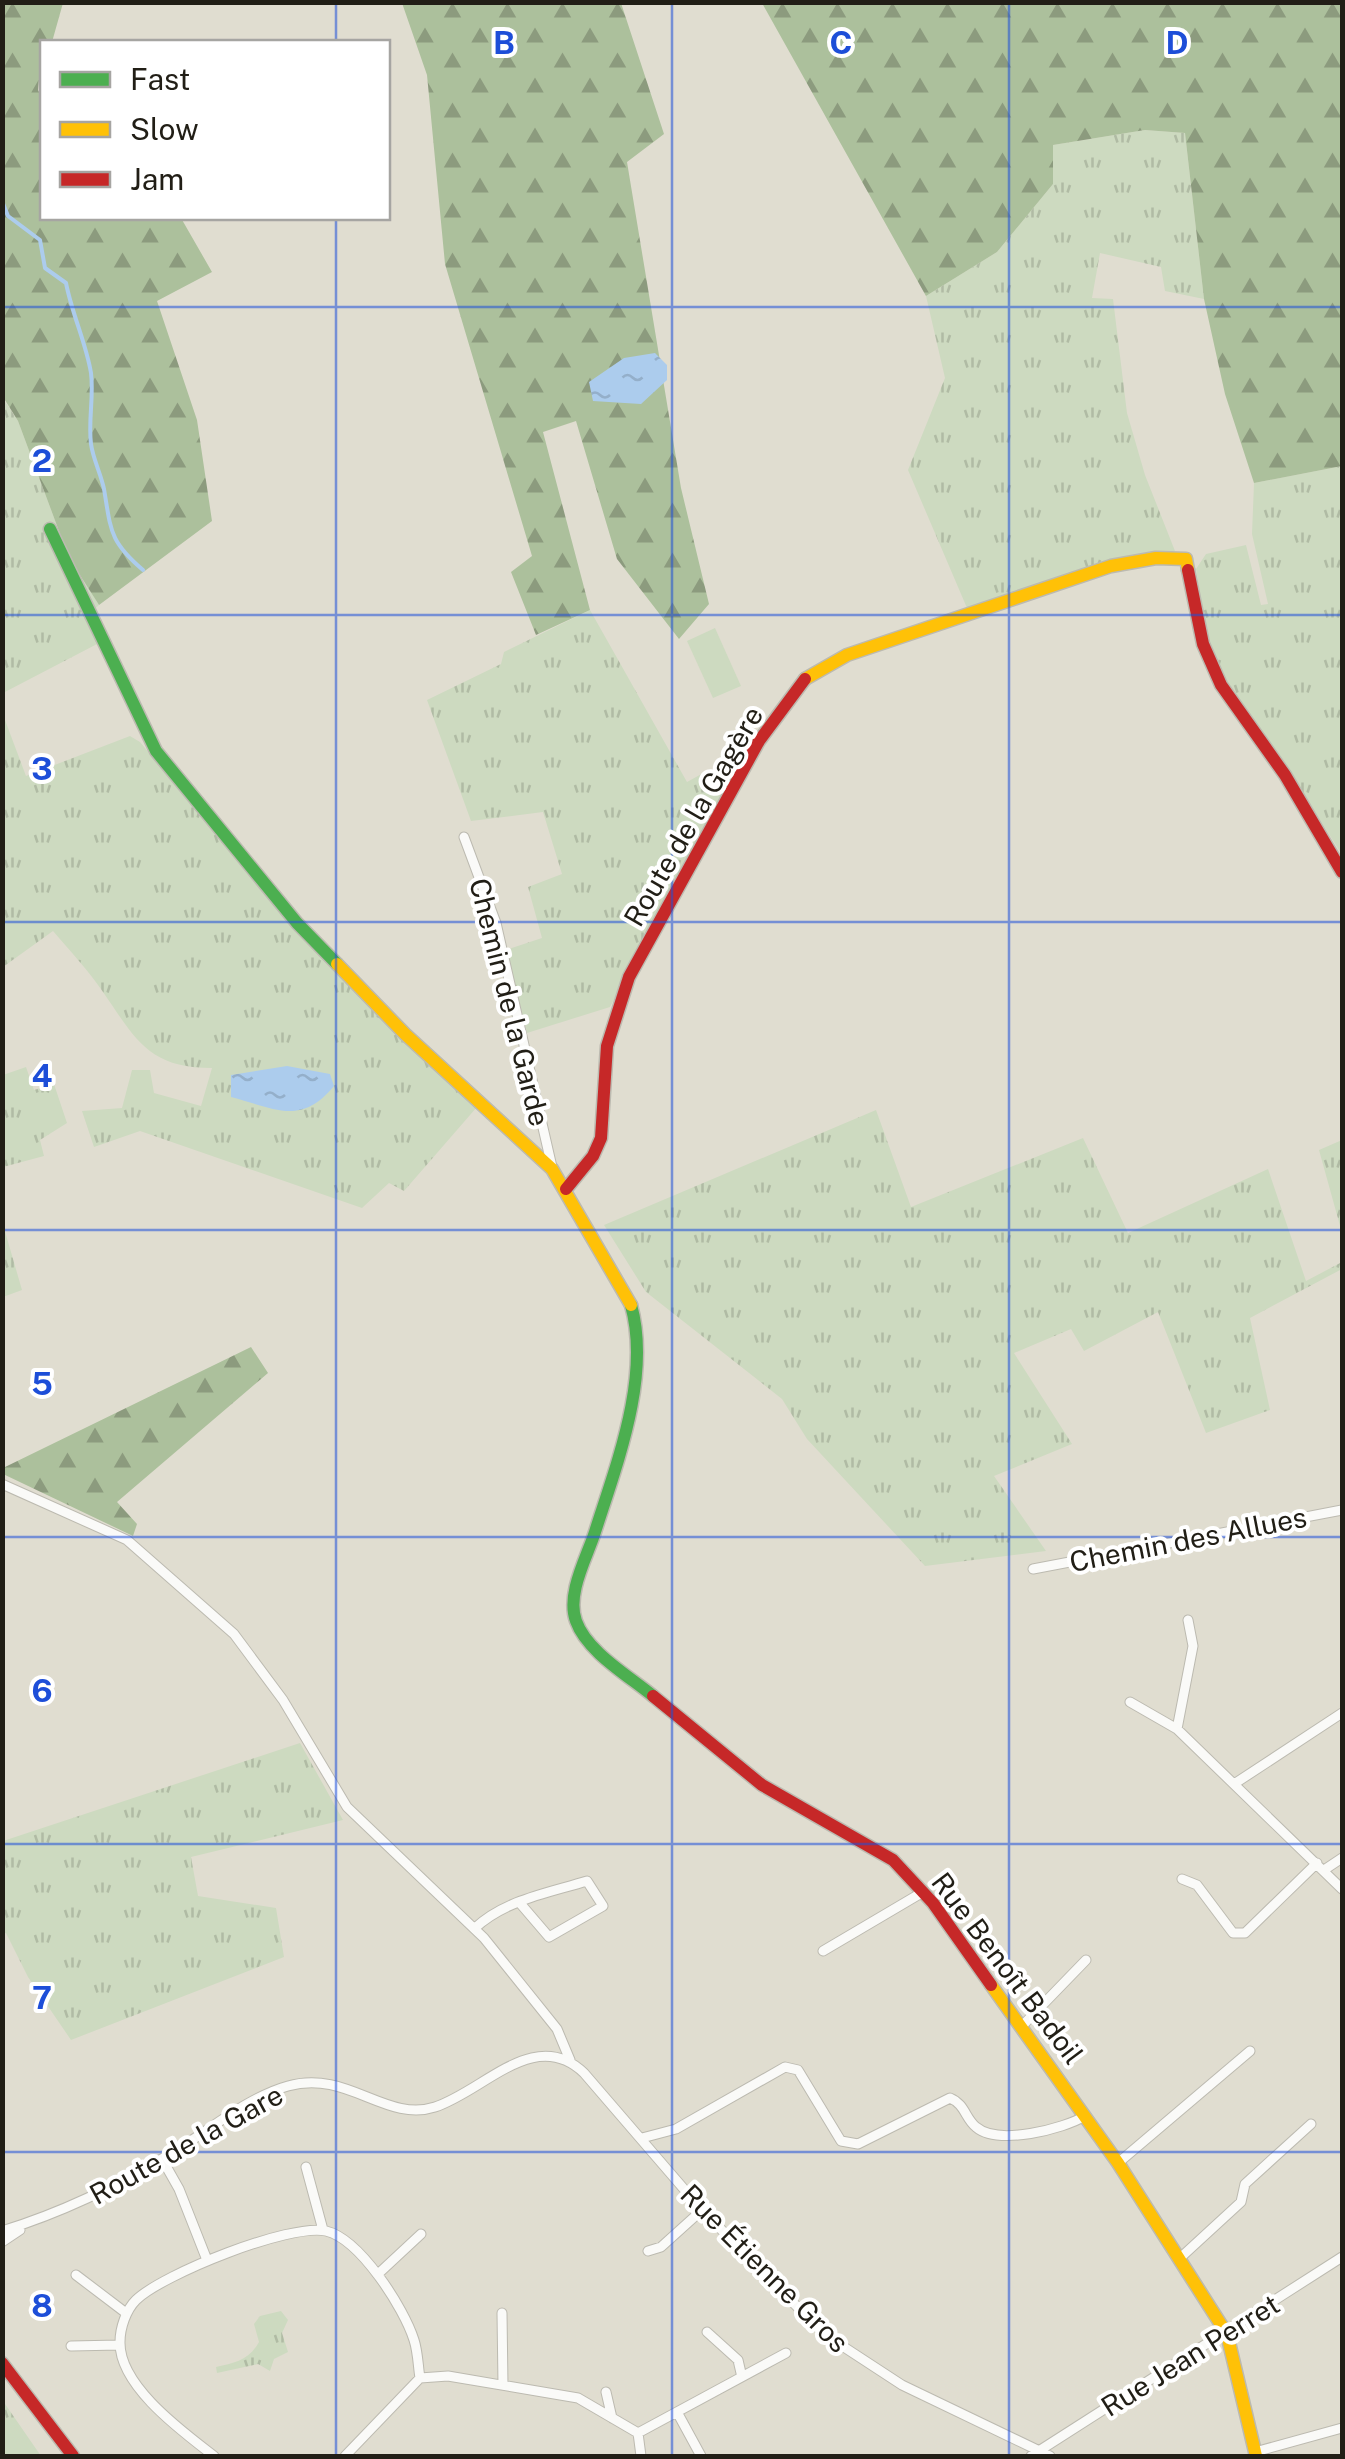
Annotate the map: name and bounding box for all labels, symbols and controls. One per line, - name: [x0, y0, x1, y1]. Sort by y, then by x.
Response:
- text: B: [493, 24, 515, 61]
- text: C: [830, 24, 852, 61]
- text: D: [1165, 24, 1189, 61]
- legend: [40, 40, 390, 220]
- text: Fast: [130, 61, 190, 97]
- text: Slow: [130, 111, 199, 147]
- text: Jam: [130, 161, 184, 197]
- text: 2: [32, 442, 52, 479]
- street label: Route de la Gagère: [617, 700, 769, 932]
- text: 3: [31, 750, 53, 787]
- street label: Chemin de la Garde: [463, 875, 557, 1129]
- text: 4: [32, 1057, 53, 1094]
- text: 5: [31, 1365, 53, 1402]
- street label: Chemin des Allues: [1067, 1500, 1309, 1578]
- text: 6: [31, 1672, 53, 1709]
- street label: Rue Benoît Badoil: [925, 1866, 1091, 2070]
- text: 7: [32, 1979, 52, 2016]
- street label: Route de la Gare: [84, 2077, 288, 2211]
- street label: Rue Étienne Gros: [674, 2177, 856, 2359]
- text: 8: [31, 2287, 53, 2324]
- street label: Rue Jean Perret: [1095, 2287, 1285, 2423]

